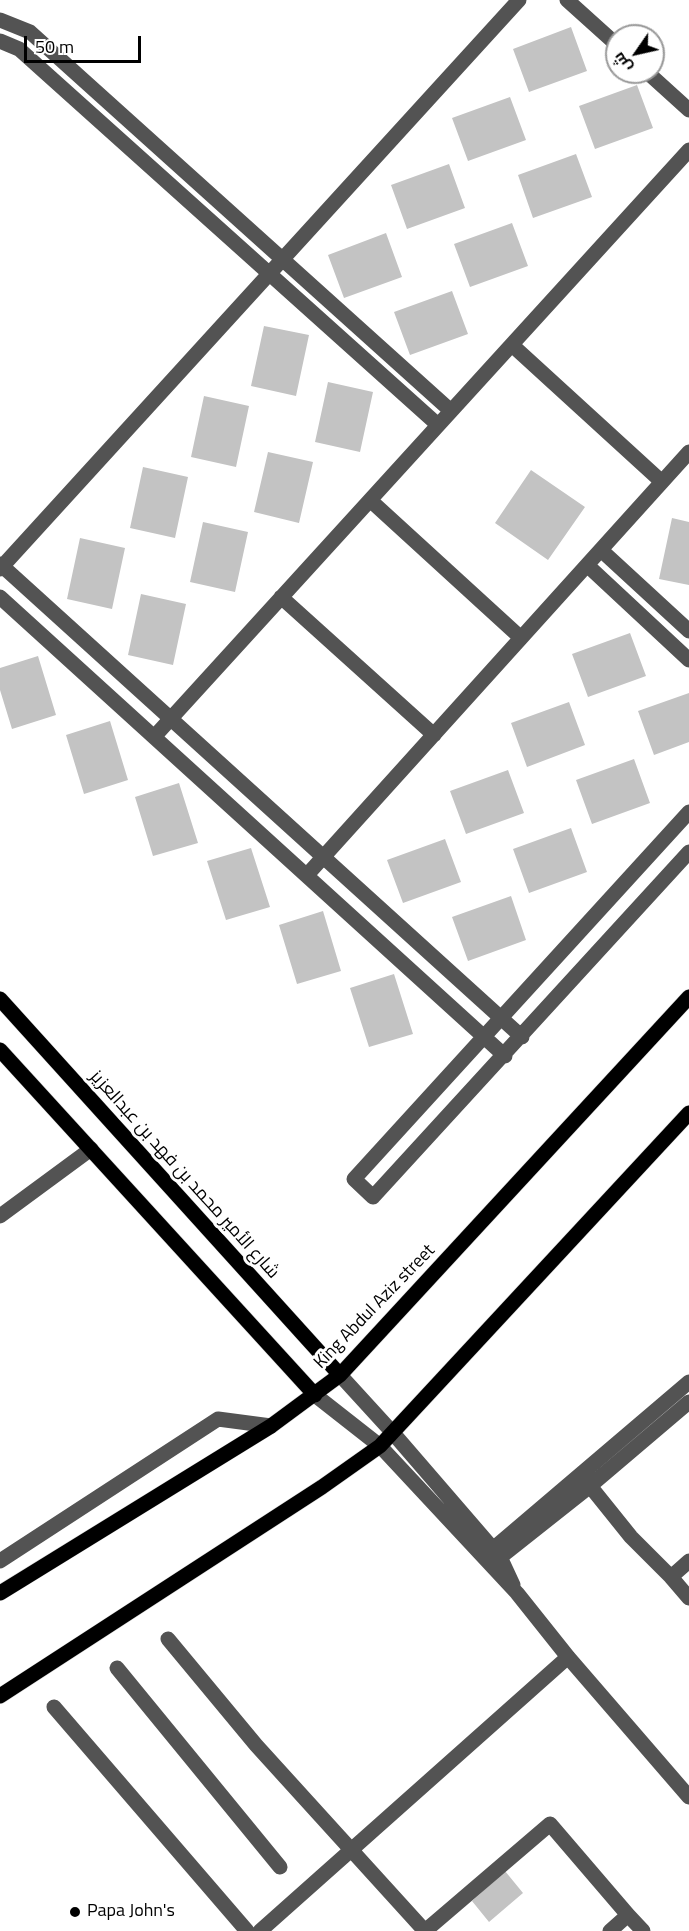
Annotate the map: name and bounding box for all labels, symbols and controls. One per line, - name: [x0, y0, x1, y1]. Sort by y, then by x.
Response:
- scale bar: [27, 24, 144, 62]
- north arrow: [605, 24, 665, 84]
- text: 50 m: [35, 33, 74, 60]
- text: ش: [606, 48, 637, 78]
- street label: شارع الأمير محمد بن فهد بن عبدالعزيز: [85, 1066, 283, 1284]
- street label: King Abdul Aziz street: [310, 1240, 440, 1374]
- place label: Papa John's: [87, 1901, 175, 1923]
- marker: Papa John's: [68, 1905, 82, 1919]

